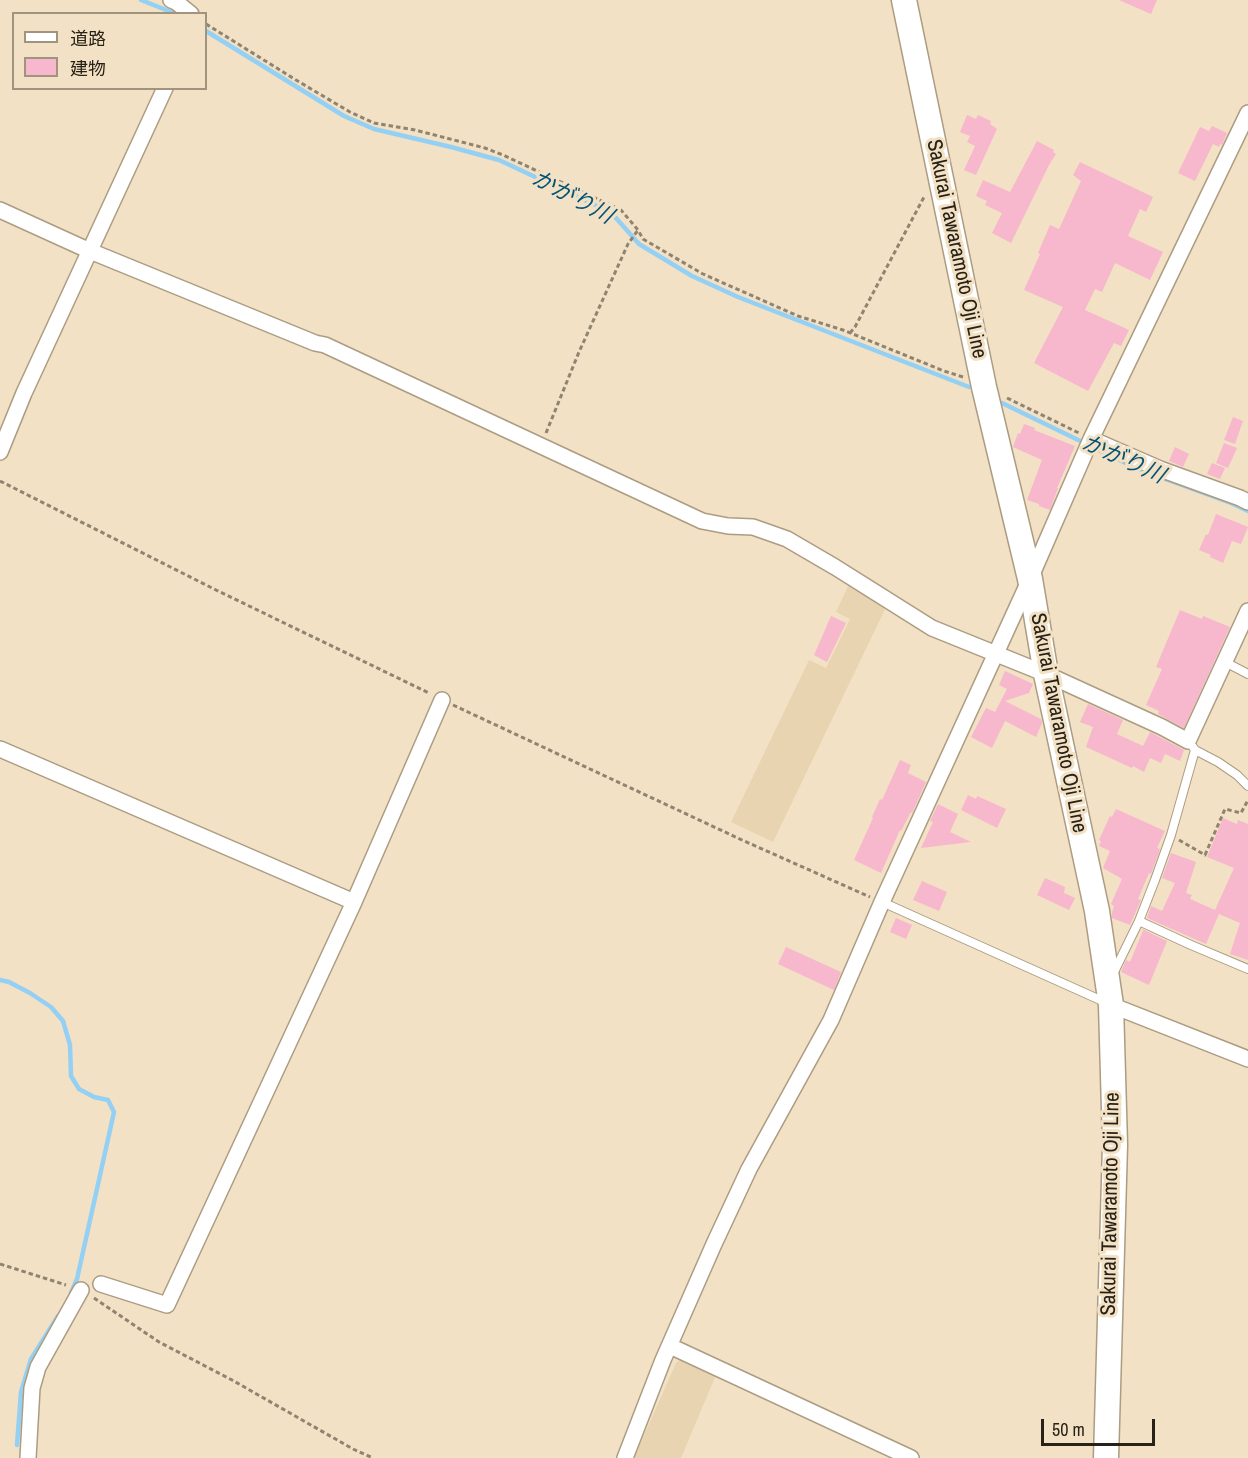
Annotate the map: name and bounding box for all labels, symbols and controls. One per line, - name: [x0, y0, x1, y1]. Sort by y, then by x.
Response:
- legend: [12, 12, 207, 90]
- text: 道路: [70, 26, 106, 51]
- text: 建物: [70, 56, 106, 81]
- street label: Sakurai Tawaramoto Oji Line: [920, 137, 992, 361]
- water label: かがり川: [527, 166, 617, 230]
- water label: かがり川: [1077, 430, 1169, 490]
- street label: Sakurai Tawaramoto Oji Line: [1024, 611, 1092, 835]
- street label: Sakurai Tawaramoto Oji Line: [1096, 1092, 1126, 1316]
- scale bar: [1044, 1407, 1158, 1445]
- text: 50 m: [1052, 1417, 1085, 1442]

